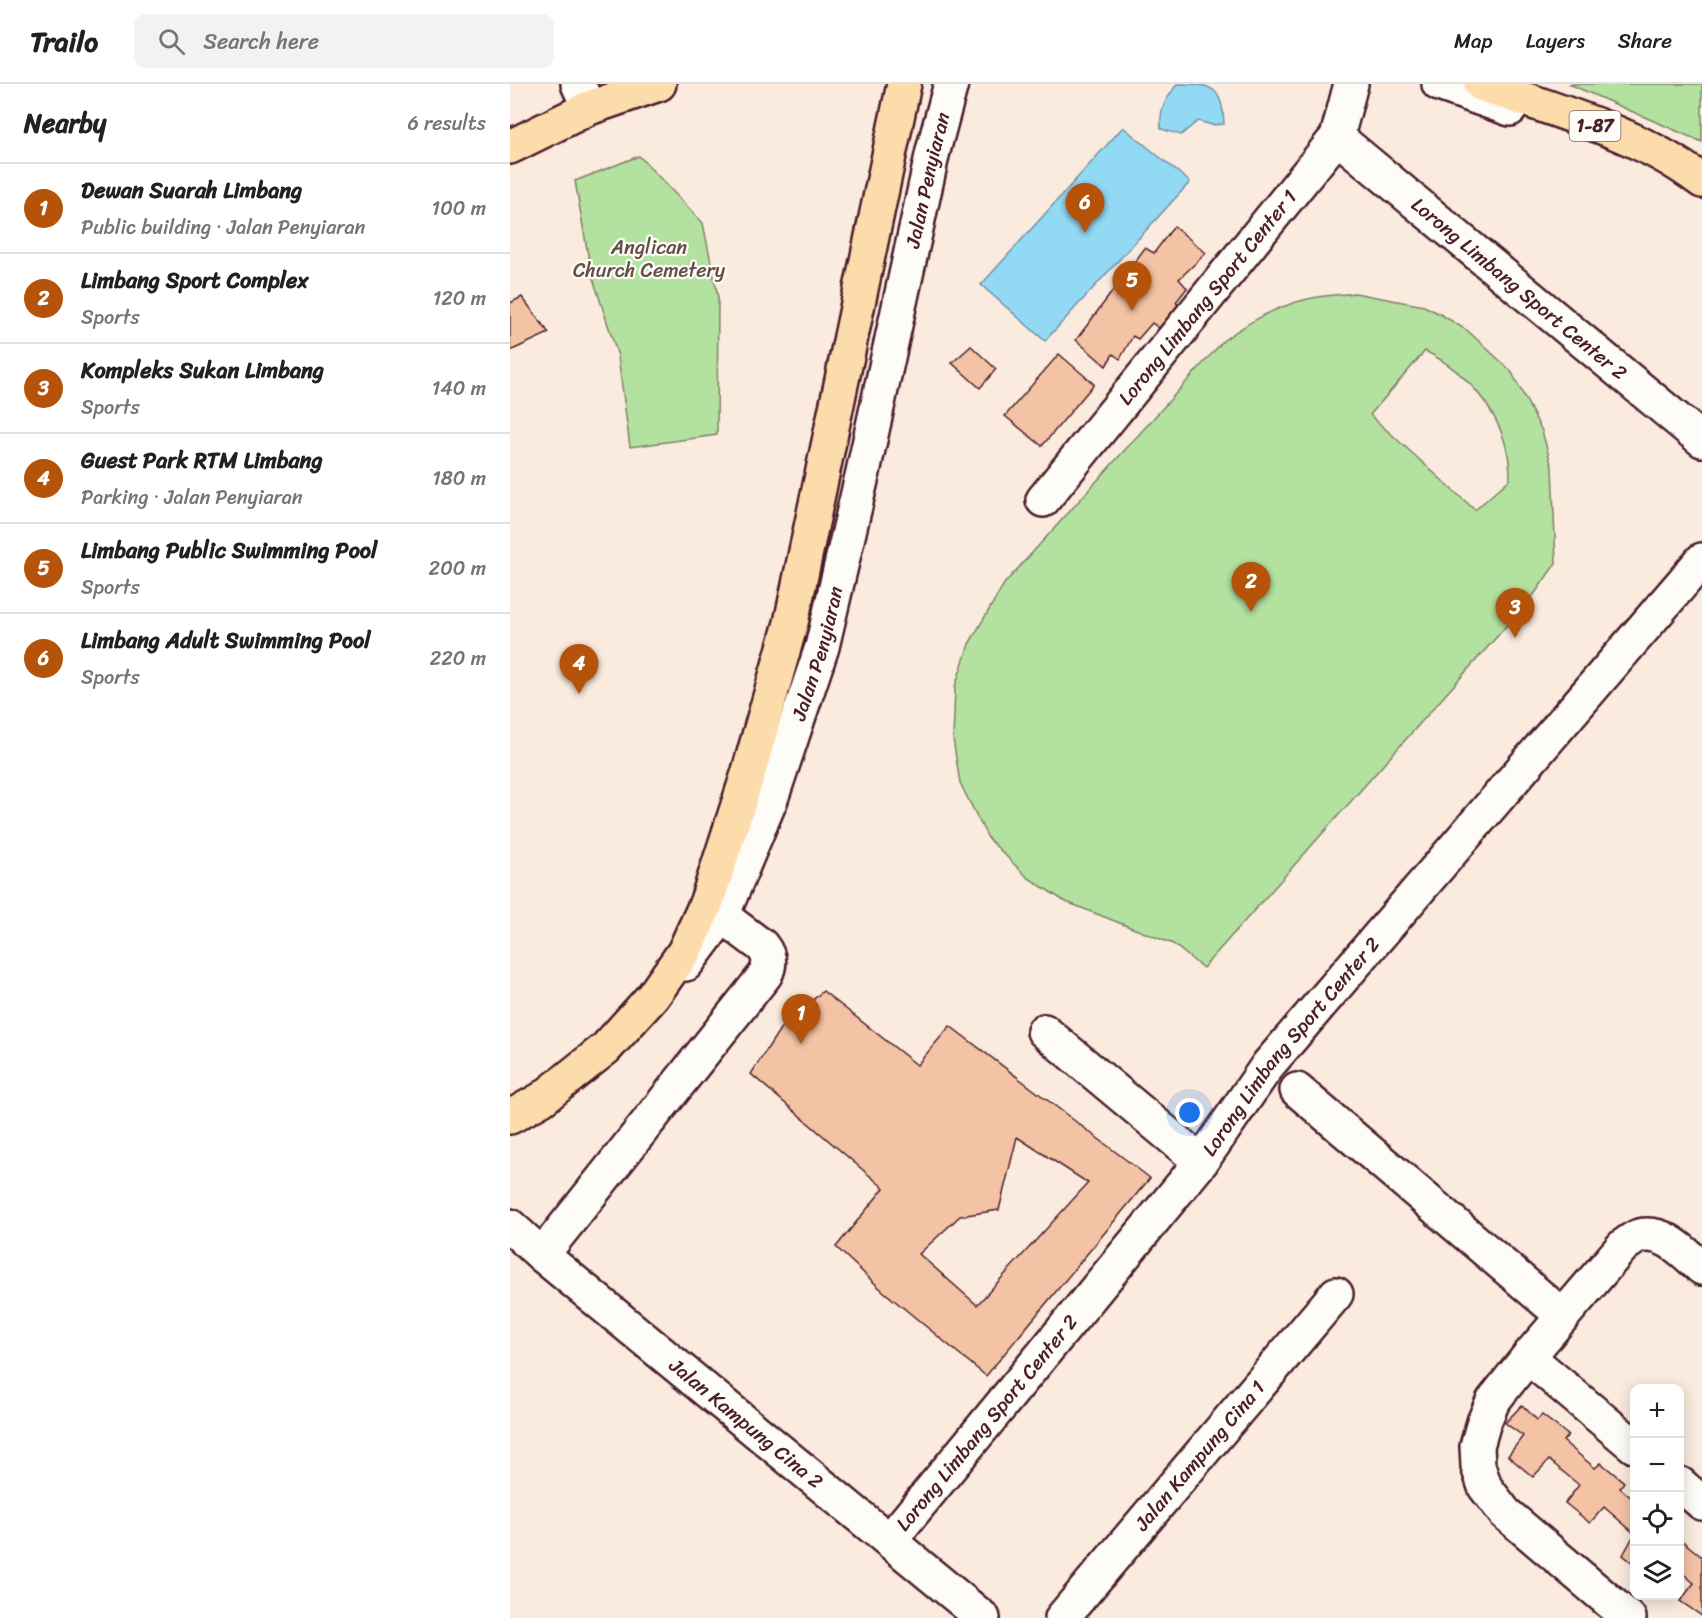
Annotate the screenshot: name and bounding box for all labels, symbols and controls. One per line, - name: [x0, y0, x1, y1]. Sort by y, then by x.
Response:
- search box: [134, 14, 554, 68]
- text: Trailo: [30, 17, 98, 66]
- text: Search here: [203, 22, 319, 61]
- text: Map: [1454, 22, 1493, 60]
- text: Layers: [1526, 22, 1585, 60]
- text: Share: [1618, 22, 1672, 60]
- icon: search: [155, 25, 188, 58]
- text: Nearby: [24, 100, 106, 146]
- text: 6 results: [407, 106, 486, 141]
- street label: Jalan Penyiaran: [895, 108, 960, 252]
- road number: 1-87: [1570, 111, 1620, 141]
- text: Dewan Suarah Limbang: [81, 171, 302, 210]
- street label: Lorong Limbang Sport Center 1: [1109, 181, 1306, 413]
- pin: 6: [1066, 184, 1104, 233]
- street label: Lorong Limbang Sport Center 2: [1403, 188, 1636, 389]
- text: 1: [39, 191, 48, 226]
- text: 100 m: [432, 191, 486, 226]
- text: Public building · Jalan Penyiaran: [81, 210, 365, 245]
- park label: Anglican Church Cemetery: [573, 230, 726, 288]
- text: Limbang Sport Complex: [81, 261, 309, 300]
- pin: 5: [1112, 262, 1152, 311]
- text: 2: [38, 281, 49, 316]
- text: 120 m: [433, 281, 486, 316]
- text: Sports: [81, 300, 140, 335]
- text: Kompleks Sukan Limbang: [81, 351, 324, 390]
- text: 3: [38, 371, 49, 406]
- text: 140 m: [432, 371, 486, 406]
- text: Sports: [81, 390, 140, 425]
- text: Guest Park RTM Limbang: [81, 441, 323, 480]
- text: 4: [37, 461, 50, 496]
- text: 180 m: [432, 461, 486, 496]
- text: Parking · Jalan Penyiaran: [81, 480, 303, 515]
- text: Limbang Public Swimming Pool: [81, 531, 377, 570]
- text: 5: [37, 551, 50, 586]
- text: 200 m: [429, 551, 486, 586]
- pin: 2: [1232, 562, 1270, 612]
- text: Sports: [81, 570, 140, 605]
- street label: Jalan Penyiaran: [781, 582, 853, 726]
- pin: 3: [1496, 588, 1534, 638]
- text: Limbang Adult Swimming Pool: [81, 621, 370, 660]
- text: 6: [38, 641, 49, 676]
- text: 220 m: [430, 641, 486, 676]
- pin: 4: [560, 644, 598, 694]
- text: Sports: [81, 660, 140, 695]
- street label: Lorong Limbang Sport Center 2: [1192, 928, 1389, 1164]
- pin: 1: [782, 994, 820, 1044]
- your location: [1175, 1098, 1204, 1127]
- street label: Lorong Limbang Sport Center 2: [886, 1306, 1087, 1539]
- street label: Jalan Kampung Cina 2: [661, 1348, 832, 1498]
- street label: Jalan Kampung Cina 1: [1125, 1372, 1274, 1540]
- map controls: [1630, 1384, 1684, 1600]
- button: +: [1630, 1384, 1684, 1438]
- button: −: [1630, 1438, 1684, 1492]
- button: locate: [1630, 1492, 1684, 1546]
- button: layers: [1630, 1546, 1684, 1600]

